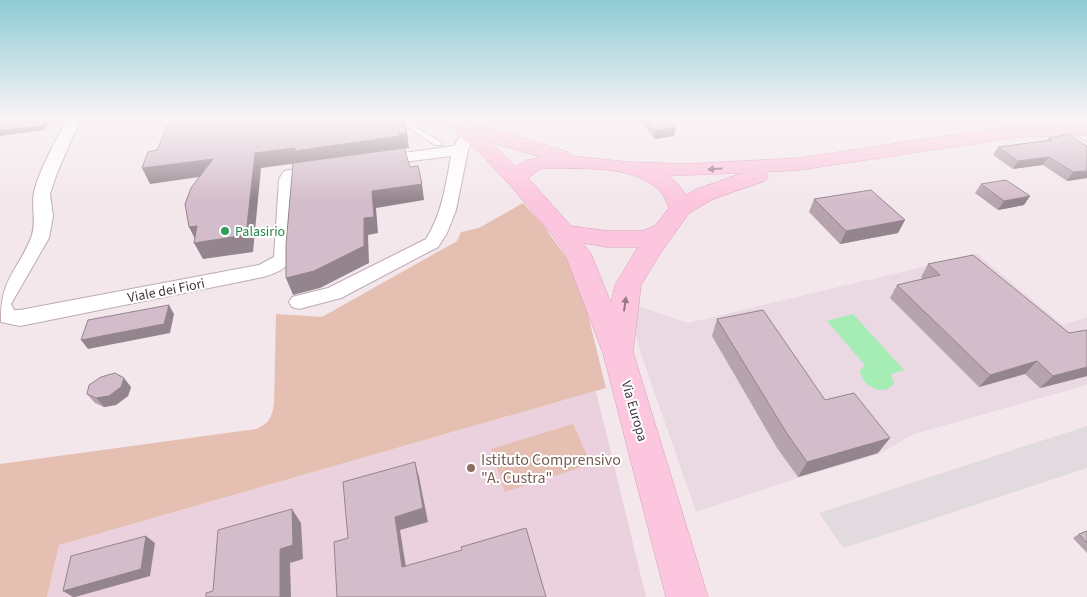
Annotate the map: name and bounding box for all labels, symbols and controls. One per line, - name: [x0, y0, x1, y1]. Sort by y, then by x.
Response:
- one-way arrow: [707, 165, 723, 173]
- place label: Palasirio: [235, 222, 285, 242]
- marker: Palasirio: [219, 225, 231, 237]
- street label: Viale dei Fiori: [126, 274, 206, 308]
- one-way arrow: [621, 296, 629, 312]
- street label: Via Europa: [616, 379, 652, 444]
- place label: Istituto Comprensivo "A. Custra": [481, 449, 621, 489]
- marker: Istituto Comprensivo "A. Custra": [465, 462, 477, 474]

